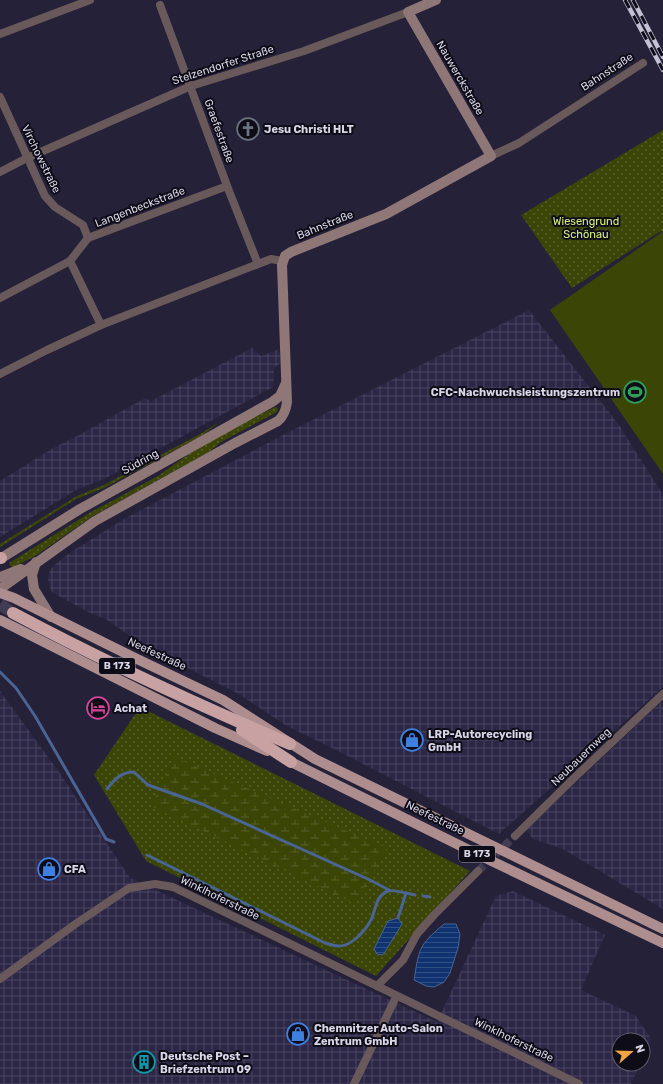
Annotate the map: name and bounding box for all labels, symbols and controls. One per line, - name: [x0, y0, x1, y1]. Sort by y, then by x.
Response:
- street label: Nauwerckstraße: [433, 39, 487, 117]
- street label: Stelzendorfer Straße: [170, 42, 276, 88]
- street label: Bahnstraße: [579, 50, 635, 94]
- street label: Graefestraße: [201, 97, 237, 165]
- church icon: Jesu Christi HLT: [235, 116, 261, 142]
- street label: Virchowstraße: [19, 123, 63, 195]
- place label: Jesu Christi HLT: [264, 123, 354, 136]
- street label: Langenbeckstraße: [93, 184, 187, 230]
- street label: Bahnstraße: [295, 208, 355, 242]
- park label: Wiesengrund Schönau: [553, 215, 619, 241]
- sports icon: CFC-Nachwuchsleistungszentrum: [622, 379, 648, 405]
- place label: CFC-Nachwuchsleistungszentrum: [431, 386, 620, 399]
- street label: Südring: [119, 447, 161, 477]
- street label: Neefestraße: [126, 635, 188, 673]
- road number: B 173: [99, 658, 135, 674]
- hotel icon: Achat: [85, 695, 111, 721]
- place label: Achat: [114, 702, 147, 715]
- street label: Neubauernweg: [548, 725, 614, 789]
- shop icon: LRP-Autorecycling GmbH: [399, 727, 425, 753]
- place label: LRP-Autorecycling GmbH: [428, 728, 532, 754]
- street label: Neefestraße: [404, 798, 466, 838]
- road number: B 173: [459, 846, 495, 862]
- shop icon: CFA: [36, 856, 62, 882]
- place label: CFA: [64, 863, 86, 876]
- street label: Winklhoferstraße: [178, 873, 262, 923]
- street label: Winklhoferstraße: [472, 1015, 556, 1065]
- shop icon: Chemnitzer Auto-Salon Zentrum GmbH: [285, 1021, 311, 1047]
- place label: Chemnitzer Auto-Salon Zentrum GmbH: [314, 1022, 443, 1048]
- north arrow: [611, 1032, 651, 1072]
- text: N: [632, 1043, 647, 1055]
- building icon: Deutsche Post – Briefzentrum 09: [131, 1049, 157, 1075]
- place label: Deutsche Post – Briefzentrum 09: [160, 1050, 251, 1076]

